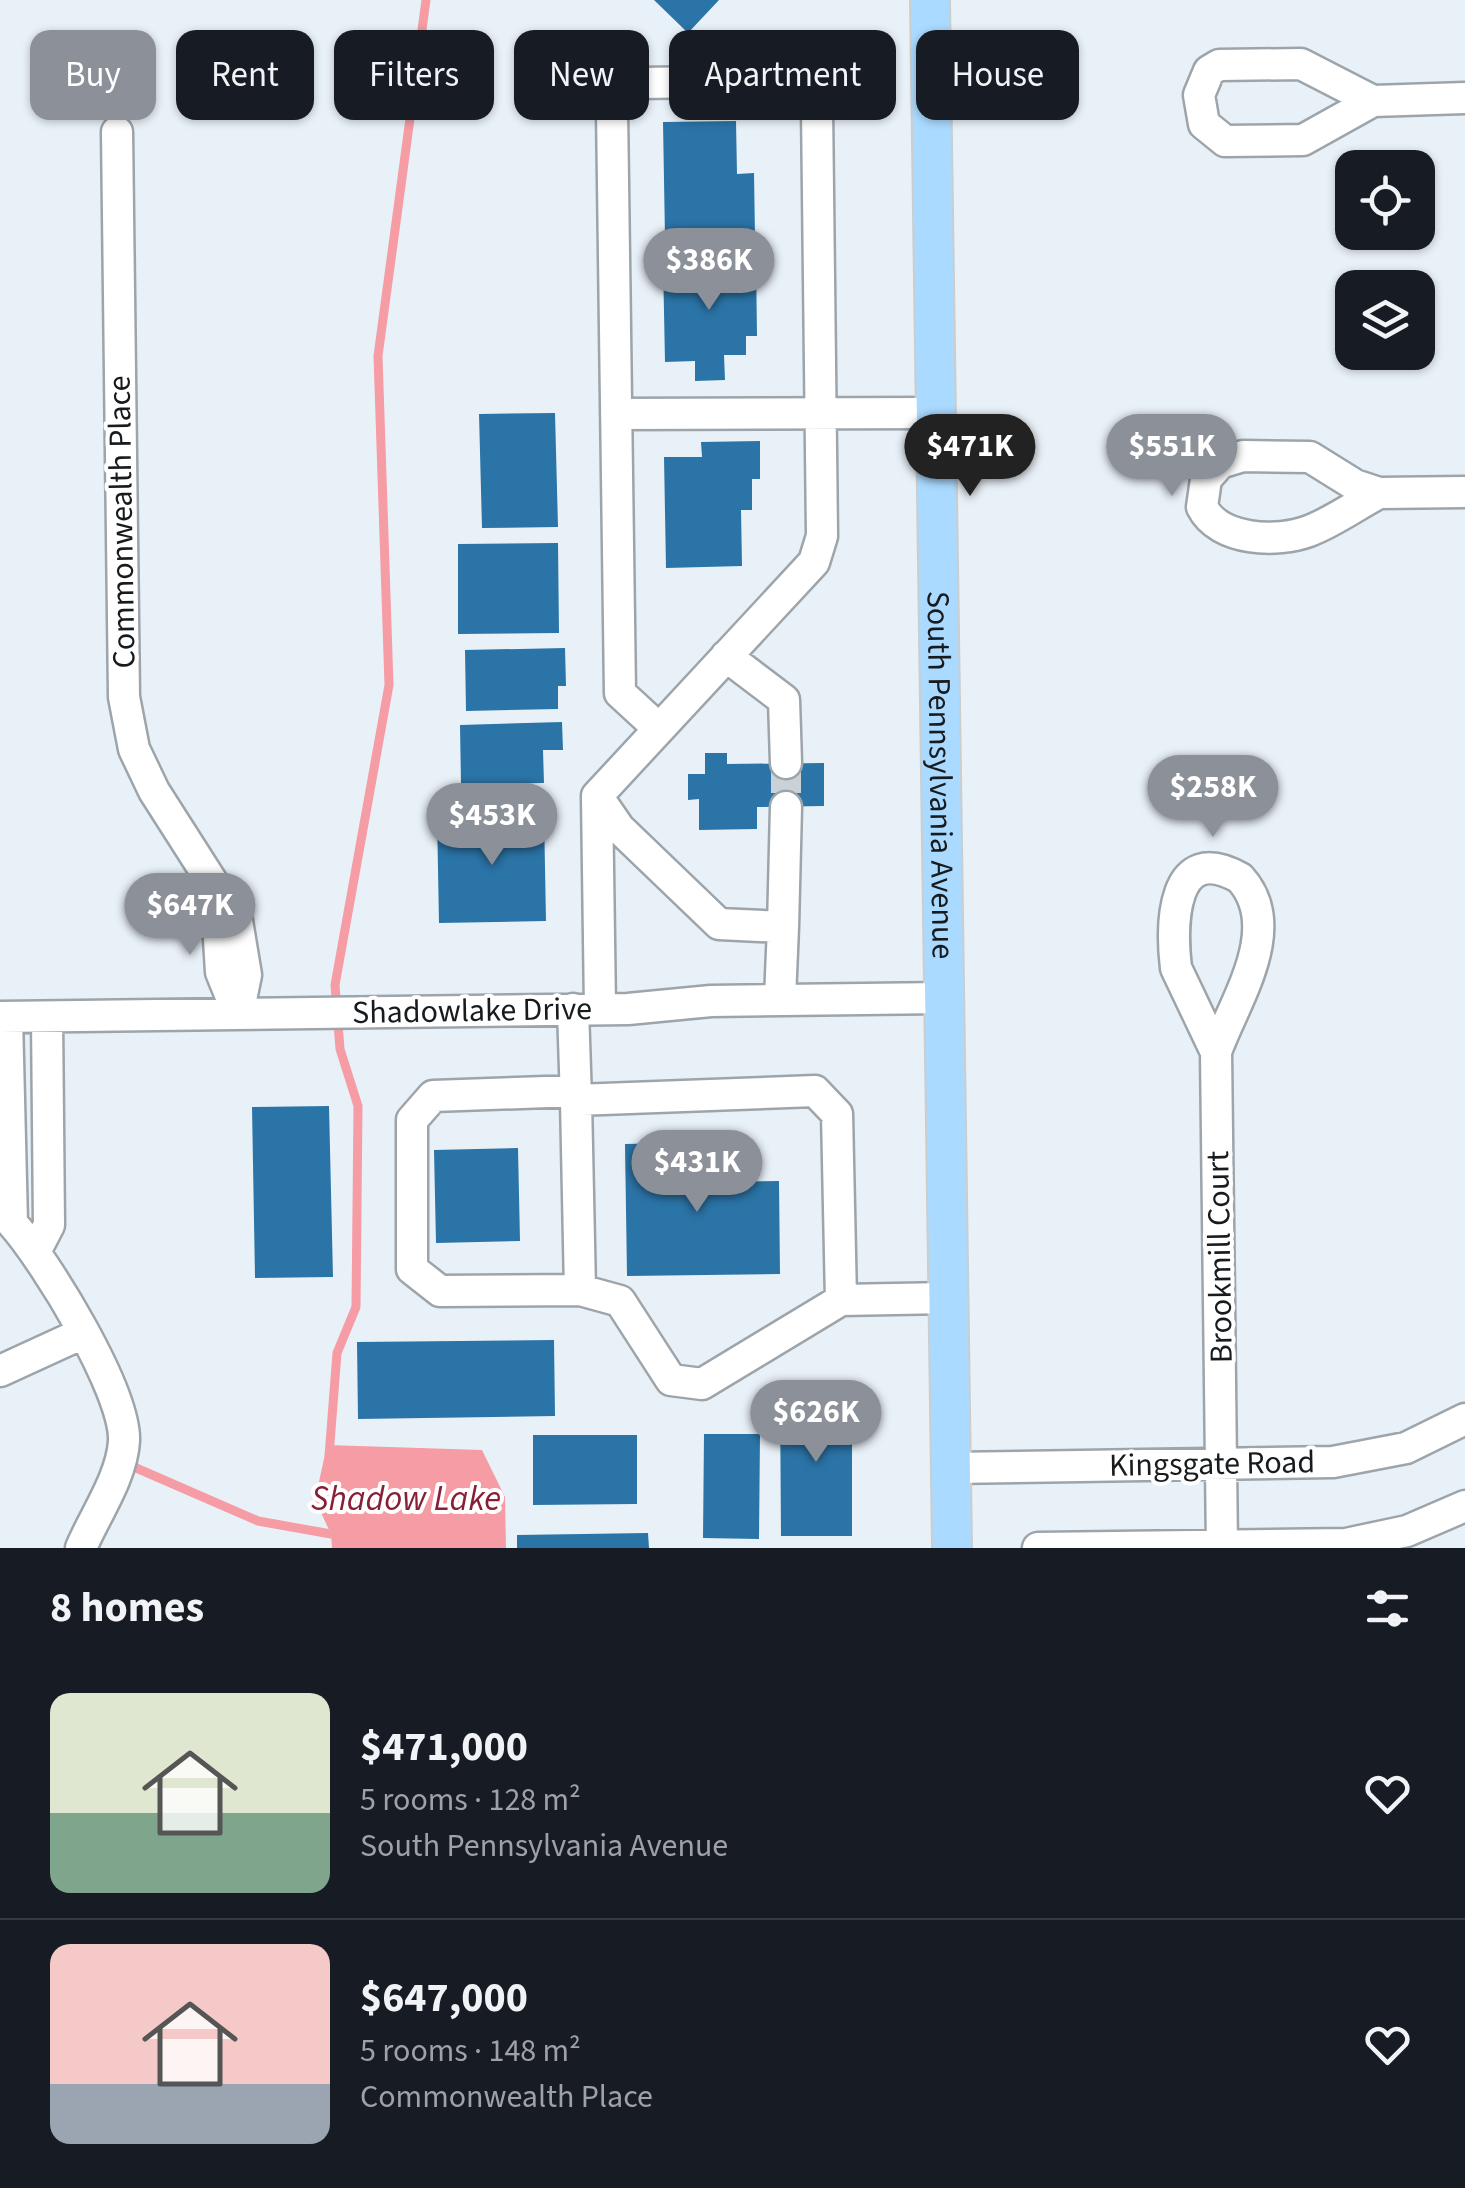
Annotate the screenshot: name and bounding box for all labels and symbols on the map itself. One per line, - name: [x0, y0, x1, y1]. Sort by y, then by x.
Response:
- pin: $386K: [639, 228, 779, 313]
- street label: Commonwealth Place: [96, 375, 148, 669]
- pin: $471K: [900, 414, 1040, 499]
- pin: $551K: [1102, 414, 1242, 499]
- street label: South Pennsylvania Avenue: [914, 590, 966, 959]
- pin: $258K: [1143, 755, 1283, 840]
- pin: $453K: [422, 783, 562, 868]
- pin: $647K: [120, 873, 260, 958]
- street label: Shadowlake Drive: [352, 986, 592, 1036]
- pin: $431K: [627, 1130, 767, 1215]
- street label: Brookmill Court: [1195, 1150, 1245, 1363]
- pin: $626K: [746, 1380, 886, 1465]
- street label: Kingsgate Road: [1109, 1439, 1315, 1489]
- water label: Shadow Lake: [311, 1474, 501, 1524]

